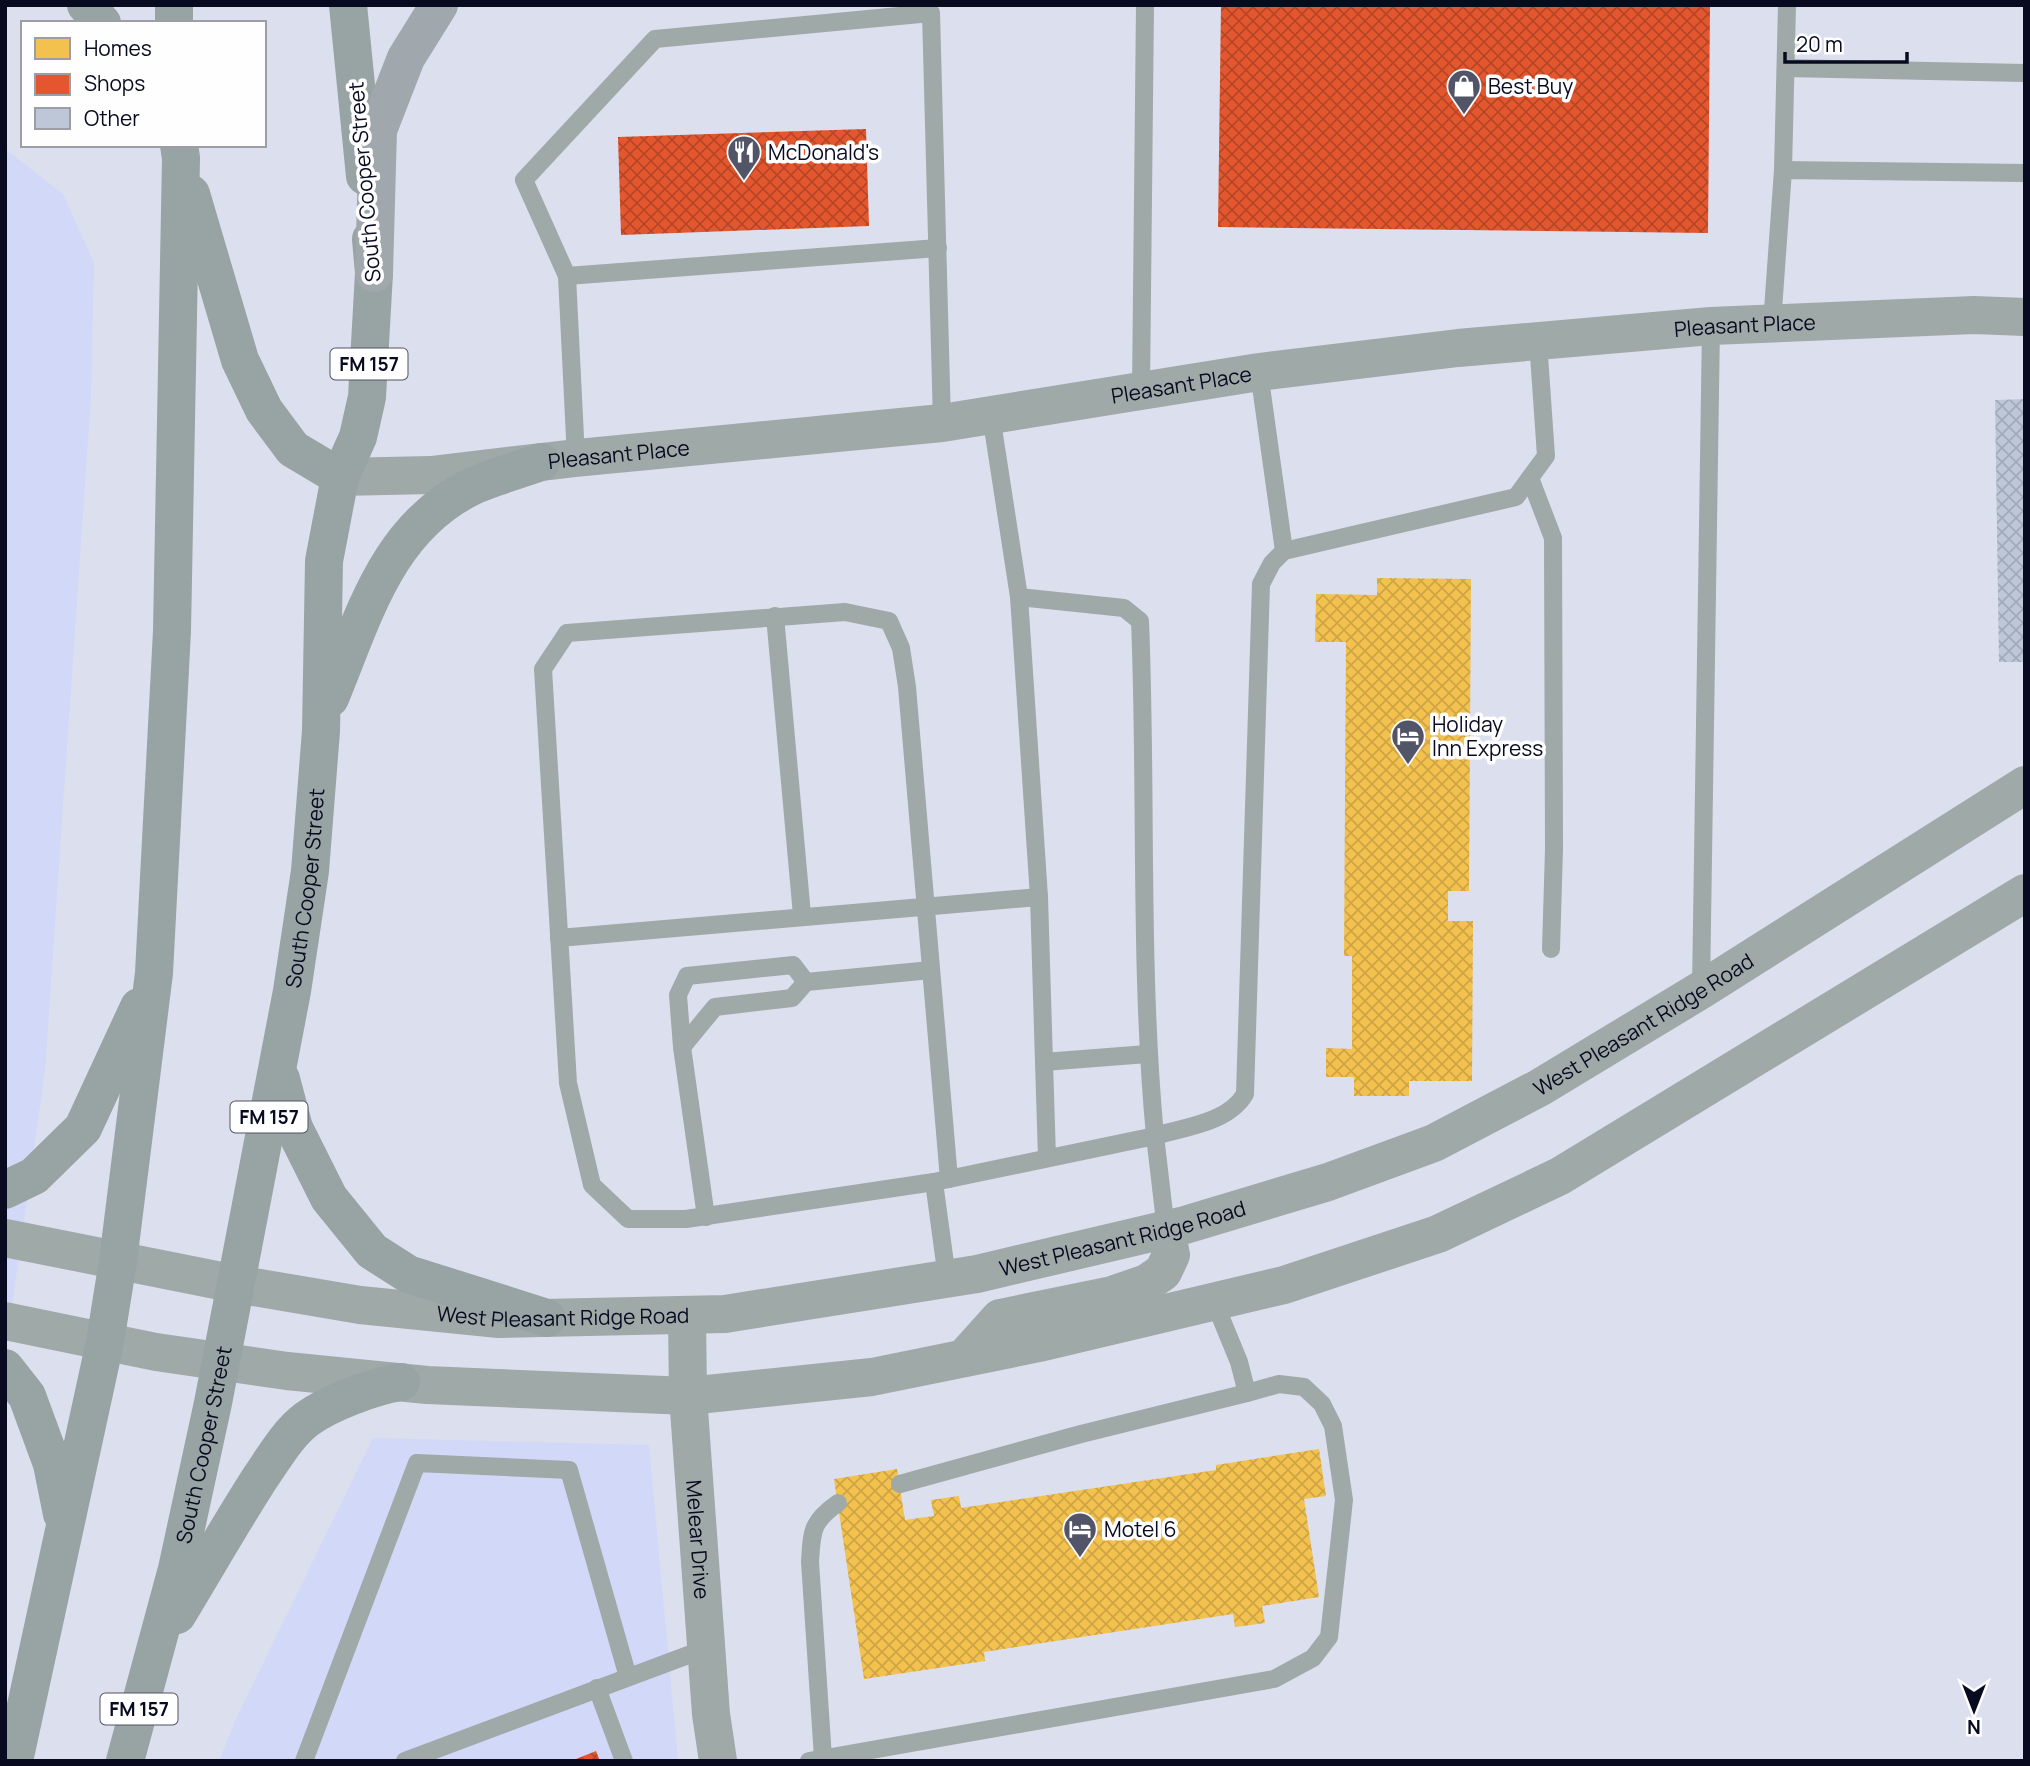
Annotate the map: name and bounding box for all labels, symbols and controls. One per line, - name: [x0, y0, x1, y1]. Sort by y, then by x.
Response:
- legend: [21, 21, 266, 147]
- scale bar: [1785, 21, 1908, 65]
- text: 20 m: [1796, 30, 1843, 58]
- text: Homes: [84, 34, 152, 62]
- shop icon: Best Buy: [1445, 67, 1483, 116]
- text: Shops: [84, 69, 145, 97]
- place label: Best Buy: [1488, 72, 1573, 100]
- street label: South Cooper Street: [341, 81, 387, 283]
- text: Other: [84, 104, 140, 132]
- restaurant icon: McDonald's: [725, 133, 763, 182]
- place label: McDonald's: [768, 138, 879, 166]
- street label: Pleasant Place: [1673, 308, 1816, 343]
- road number: FM 157: [330, 348, 408, 380]
- street label: Pleasant Place: [1109, 359, 1254, 410]
- street label: Pleasant Place: [547, 433, 691, 475]
- place label: Holiday Inn Express: [1432, 710, 1543, 762]
- hotel icon: Holiday Inn Express: [1389, 717, 1427, 766]
- street label: South Cooper Street: [279, 787, 330, 990]
- street label: West Pleasant Ridge Road: [1528, 946, 1759, 1102]
- road number: FM 157: [230, 1102, 308, 1133]
- street label: West Pleasant Ridge Road: [997, 1194, 1249, 1282]
- street label: West Pleasant Ridge Road: [436, 1299, 690, 1333]
- street label: South Cooper Street: [169, 1344, 238, 1546]
- street label: Melear Drive: [680, 1479, 717, 1600]
- hotel icon: Motel 6: [1061, 1510, 1099, 1559]
- place label: Motel 6: [1104, 1515, 1176, 1543]
- north arrow: [1939, 1675, 2009, 1745]
- road number: FM 157: [100, 1694, 178, 1724]
- text: N: [1967, 1714, 1981, 1740]

